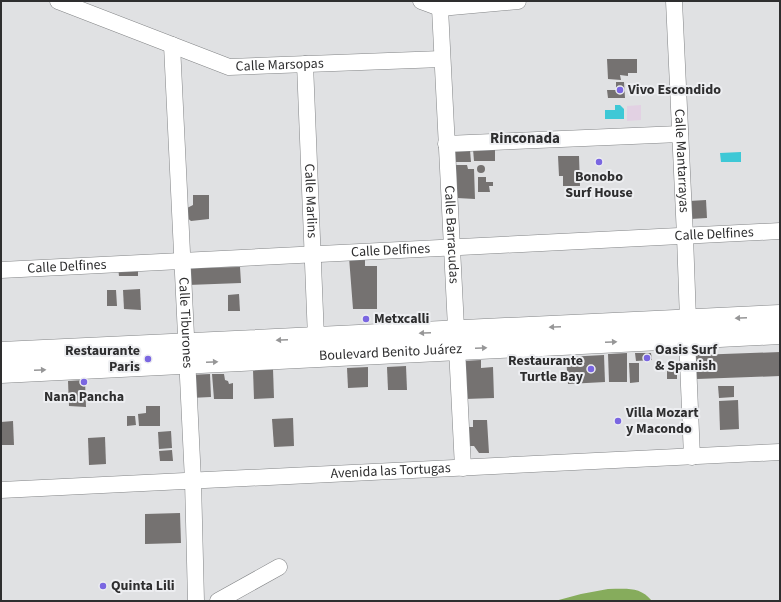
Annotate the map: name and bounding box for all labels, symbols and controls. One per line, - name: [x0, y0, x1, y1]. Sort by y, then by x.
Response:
- street label: Calle Marsopas: [235, 53, 324, 77]
- place label: Vivo Escondido: [627, 80, 721, 100]
- marker: Vivo Escondido: [615, 85, 625, 95]
- street label: Calle Mantarrayas: [669, 108, 694, 213]
- district label: Rinconada: [490, 128, 560, 149]
- marker: Bonobo Surf House: [594, 157, 604, 167]
- street label: Calle Marlins: [299, 163, 322, 239]
- place label: Bonobo Surf House: [565, 167, 633, 203]
- street label: Calle Barracudas: [439, 185, 464, 284]
- street label: Calle Delfines: [674, 222, 754, 246]
- street label: Calle Delfines: [350, 239, 431, 262]
- street label: Calle Delfines: [27, 255, 107, 279]
- street label: Calle Tiburones: [173, 277, 198, 369]
- place label: Metxcalli: [374, 309, 430, 329]
- marker: Metxcalli: [361, 314, 371, 324]
- one-way arrow: [735, 314, 747, 321]
- one-way arrow: [549, 323, 561, 330]
- one-way arrow: [418, 330, 431, 336]
- one-way arrow: [276, 336, 288, 343]
- one-way arrow: [605, 338, 617, 345]
- street label: Boulevard Benito Juárez: [319, 339, 462, 366]
- place label: Oasis Surf & Spanish: [655, 340, 718, 376]
- place label: Restaurante Paris: [65, 341, 140, 377]
- one-way arrow: [475, 345, 487, 352]
- place label: Restaurante Turtle Bay: [508, 351, 584, 387]
- marker: Oasis Surf & Spanish: [642, 353, 652, 363]
- marker: Restaurante Paris: [143, 354, 153, 364]
- one-way arrow: [206, 358, 218, 365]
- marker: Restaurante Turtle Bay: [586, 364, 596, 374]
- one-way arrow: [34, 367, 46, 374]
- marker: Nana Pancha: [79, 377, 89, 387]
- place label: Nana Pancha: [44, 387, 124, 407]
- place label: Villa Mozart y Macondo: [625, 403, 699, 439]
- marker: Villa Mozart y Macondo: [613, 416, 623, 426]
- street label: Avenida las Tortugas: [330, 458, 451, 484]
- place label: Quinta Lili: [111, 576, 175, 596]
- marker: Quinta Lili: [98, 581, 108, 591]

